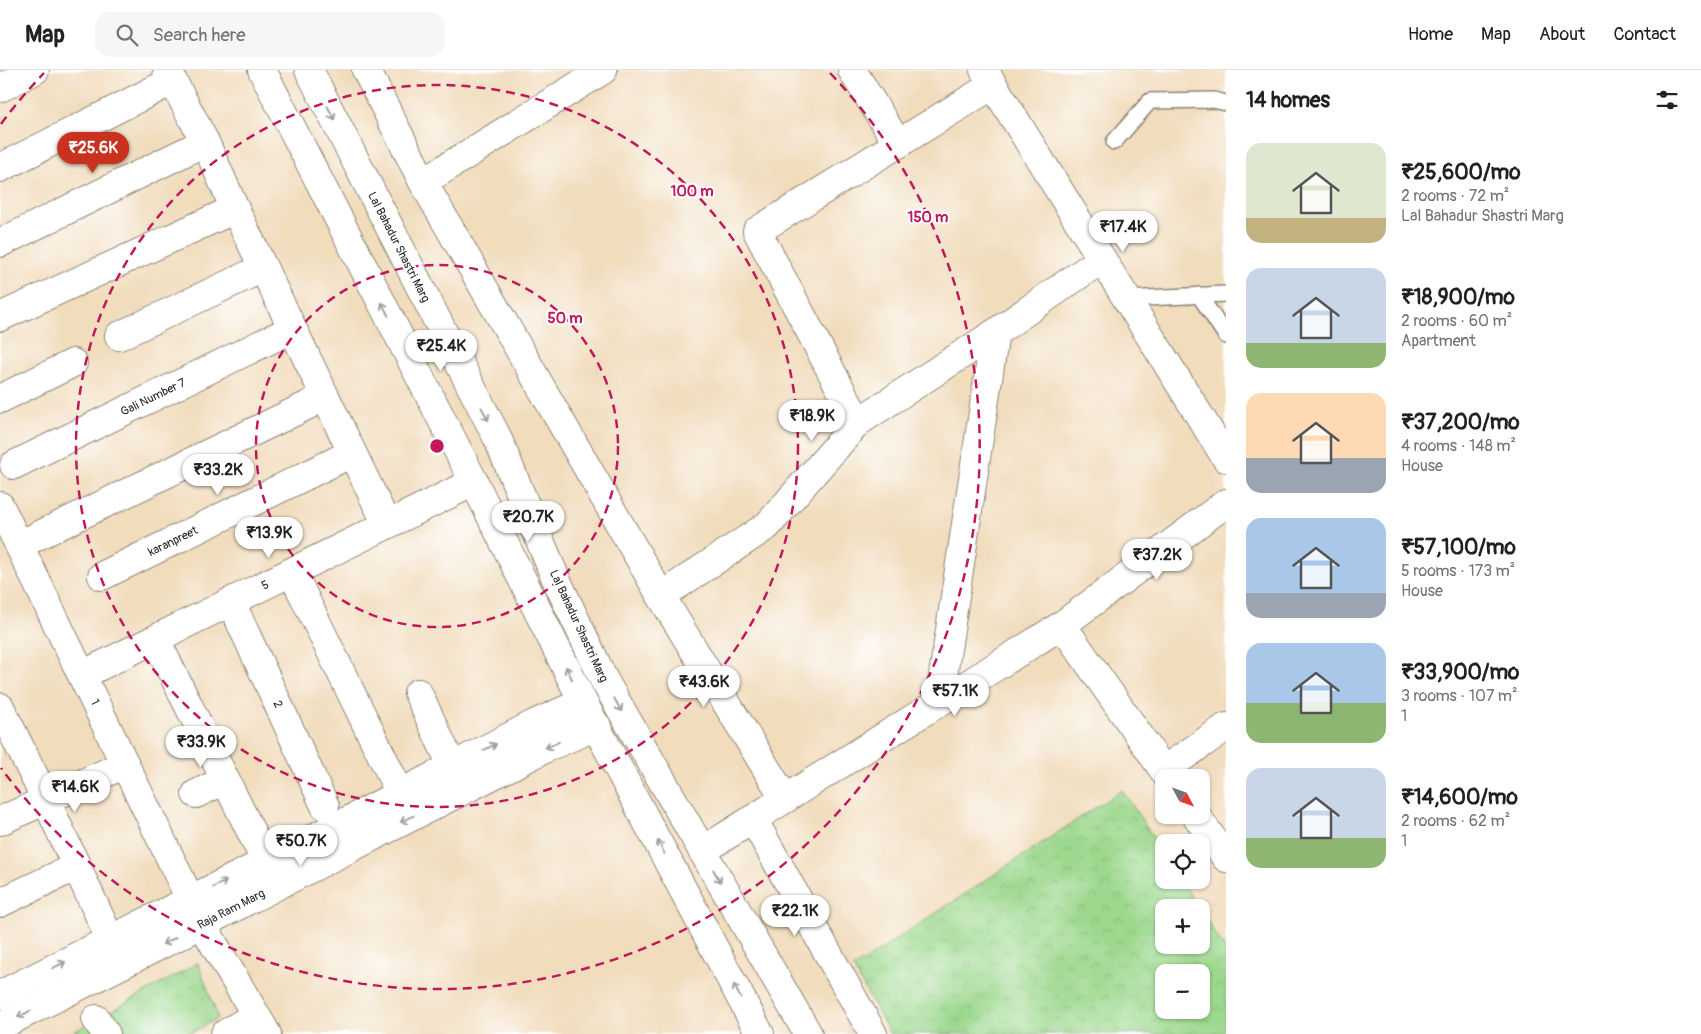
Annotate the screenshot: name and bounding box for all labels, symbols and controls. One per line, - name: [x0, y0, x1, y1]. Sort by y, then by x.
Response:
- search box: [95, 12, 445, 57]
- text: Map: [25, 20, 65, 49]
- icon: search: [113, 21, 141, 49]
- text: Search here: [153, 23, 246, 47]
- text: Home: [1408, 23, 1453, 46]
- text: Map: [1481, 23, 1511, 46]
- text: About: [1539, 23, 1585, 46]
- text: Contact: [1613, 23, 1676, 46]
- icon: filters: [1653, 86, 1681, 114]
- text: 14 homes: [1246, 87, 1330, 114]
- one-way arrow: [326, 106, 336, 121]
- pin: ₹25.6K: [52, 132, 134, 174]
- text: ₹25.6K: [68, 138, 118, 158]
- text: ₹25,600/mo: [1401, 159, 1520, 186]
- icon: home: [1286, 163, 1346, 223]
- text: 100 m: [671, 182, 713, 201]
- text: 2 rooms · 72 m²: [1401, 186, 1509, 206]
- street label: Lal Bahadur Shastri Marg: [364, 189, 433, 305]
- text: Lal Bahadur Shastri Marg: [1401, 206, 1564, 226]
- text: 150 m: [908, 208, 948, 227]
- pin: ₹17.4K: [1082, 210, 1164, 253]
- text: ₹17.4K: [1100, 217, 1146, 237]
- text: ₹18,900/mo: [1401, 284, 1515, 311]
- icon: home: [1286, 288, 1346, 348]
- one-way arrow: [380, 302, 389, 317]
- text: 50 m: [548, 309, 582, 328]
- text: 2 rooms · 60 m²: [1401, 311, 1512, 331]
- pin: ₹25.4K: [400, 330, 482, 372]
- text: Apartment: [1401, 331, 1476, 351]
- text: ₹25.4K: [416, 336, 466, 356]
- street label: Gali Number 7: [118, 375, 189, 420]
- pin: ₹18.9K: [771, 400, 853, 442]
- one-way arrow: [481, 406, 490, 421]
- text: ₹18.9K: [789, 406, 835, 426]
- text: ₹37,200/mo: [1401, 409, 1520, 436]
- icon: home: [1286, 413, 1346, 473]
- text: 4 rooms · 148 m²: [1401, 436, 1516, 456]
- centre of rings: [428, 437, 446, 455]
- pin: ₹33.2K: [177, 454, 259, 496]
- text: House: [1401, 456, 1443, 476]
- text: ₹33.2K: [193, 460, 243, 480]
- pin: ₹20.7K: [487, 500, 569, 543]
- text: ₹20.7K: [502, 507, 554, 527]
- pin: ₹13.9K: [228, 516, 310, 559]
- street label: karanpreet: [146, 523, 201, 560]
- text: ₹13.9K: [246, 523, 292, 543]
- text: ₹57,100/mo: [1401, 534, 1516, 561]
- pin: ₹37.2K: [1116, 538, 1198, 581]
- icon: home: [1286, 538, 1346, 598]
- text: ₹37.2K: [1132, 545, 1182, 565]
- text: 5 rooms · 173 m²: [1401, 561, 1515, 581]
- street label: Lal Bahadur Shastri Marg: [546, 568, 611, 685]
- street label: 5: [259, 577, 272, 594]
- text: House: [1401, 581, 1443, 601]
- text: ₹33,900/mo: [1401, 659, 1519, 686]
- icon: home: [1286, 663, 1346, 723]
- one-way arrow: [564, 666, 573, 681]
- pin: ₹43.6K: [663, 666, 745, 708]
- text: ₹43.6K: [679, 672, 729, 692]
- pin: ₹57.1K: [914, 674, 996, 717]
- text: ₹57.1K: [932, 681, 978, 701]
- text: 3 rooms · 107 m²: [1401, 686, 1518, 706]
- street label: 1: [87, 697, 102, 708]
- one-way arrow: [613, 697, 623, 712]
- street label: 2: [269, 698, 286, 711]
- text: 1: [1401, 706, 1407, 726]
- pin: ₹33.9K: [160, 726, 242, 768]
- text: ₹33.9K: [177, 732, 225, 752]
- one-way arrow: [545, 741, 560, 750]
- one-way arrow: [482, 742, 497, 752]
- north arrow: [1155, 769, 1210, 824]
- map controls: [1155, 769, 1210, 1019]
- pin: ₹14.6K: [34, 770, 116, 813]
- text: ₹14.6K: [51, 777, 99, 797]
- text: ₹14,600/mo: [1401, 784, 1518, 811]
- icon: home: [1286, 788, 1346, 848]
- text: 2 rooms · 62 m²: [1401, 811, 1510, 831]
- one-way arrow: [400, 815, 415, 824]
- pin: ₹50.7K: [260, 824, 342, 867]
- text: ₹50.7K: [276, 831, 326, 851]
- text: 1: [1401, 831, 1407, 851]
- button: locate: [1155, 834, 1210, 889]
- one-way arrow: [656, 840, 666, 855]
- one-way arrow: [712, 868, 722, 882]
- one-way arrow: [212, 879, 227, 888]
- street label: Raja Ram Marg: [195, 886, 268, 933]
- pin: ₹22.1K: [754, 894, 836, 937]
- button: +: [1155, 899, 1210, 954]
- text: ₹22.1K: [772, 901, 818, 921]
- one-way arrow: [162, 937, 177, 946]
- one-way arrow: [51, 960, 66, 969]
- button: −: [1155, 964, 1210, 1019]
- one-way arrow: [732, 984, 741, 999]
- one-way arrow: [17, 1010, 32, 1019]

